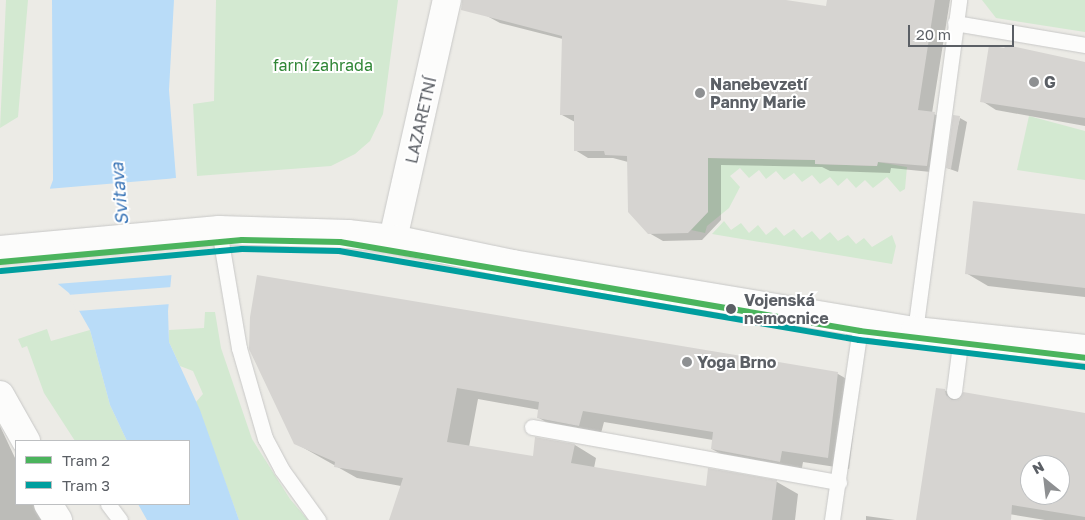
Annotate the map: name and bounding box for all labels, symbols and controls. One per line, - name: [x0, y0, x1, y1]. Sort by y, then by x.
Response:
- scale bar: [910, 15, 1016, 47]
- text: 20 m: [916, 25, 951, 43]
- park label: farní zahrada: [273, 55, 373, 75]
- place label: G: [1044, 72, 1056, 92]
- place label: Nanebevzetí Panny Marie: [710, 74, 807, 112]
- street label: LAZARETNÍ: [402, 75, 440, 165]
- marker: G: [1028, 76, 1040, 88]
- marker: Nanebevzetí Panny Marie: [694, 87, 706, 99]
- water label: Svitava: [105, 162, 133, 226]
- place label: Vojenská nemocnice: [744, 290, 829, 328]
- marker: Vojenská nemocnice: [722, 300, 740, 318]
- place label: Yoga Brno: [697, 352, 776, 372]
- marker: Yoga Brno: [681, 356, 693, 368]
- legend: [15, 440, 190, 505]
- text: Tram 2: [62, 451, 110, 469]
- north arrow: [1020, 455, 1070, 505]
- text: N: [1029, 457, 1047, 477]
- text: Tram 3: [62, 476, 110, 494]

